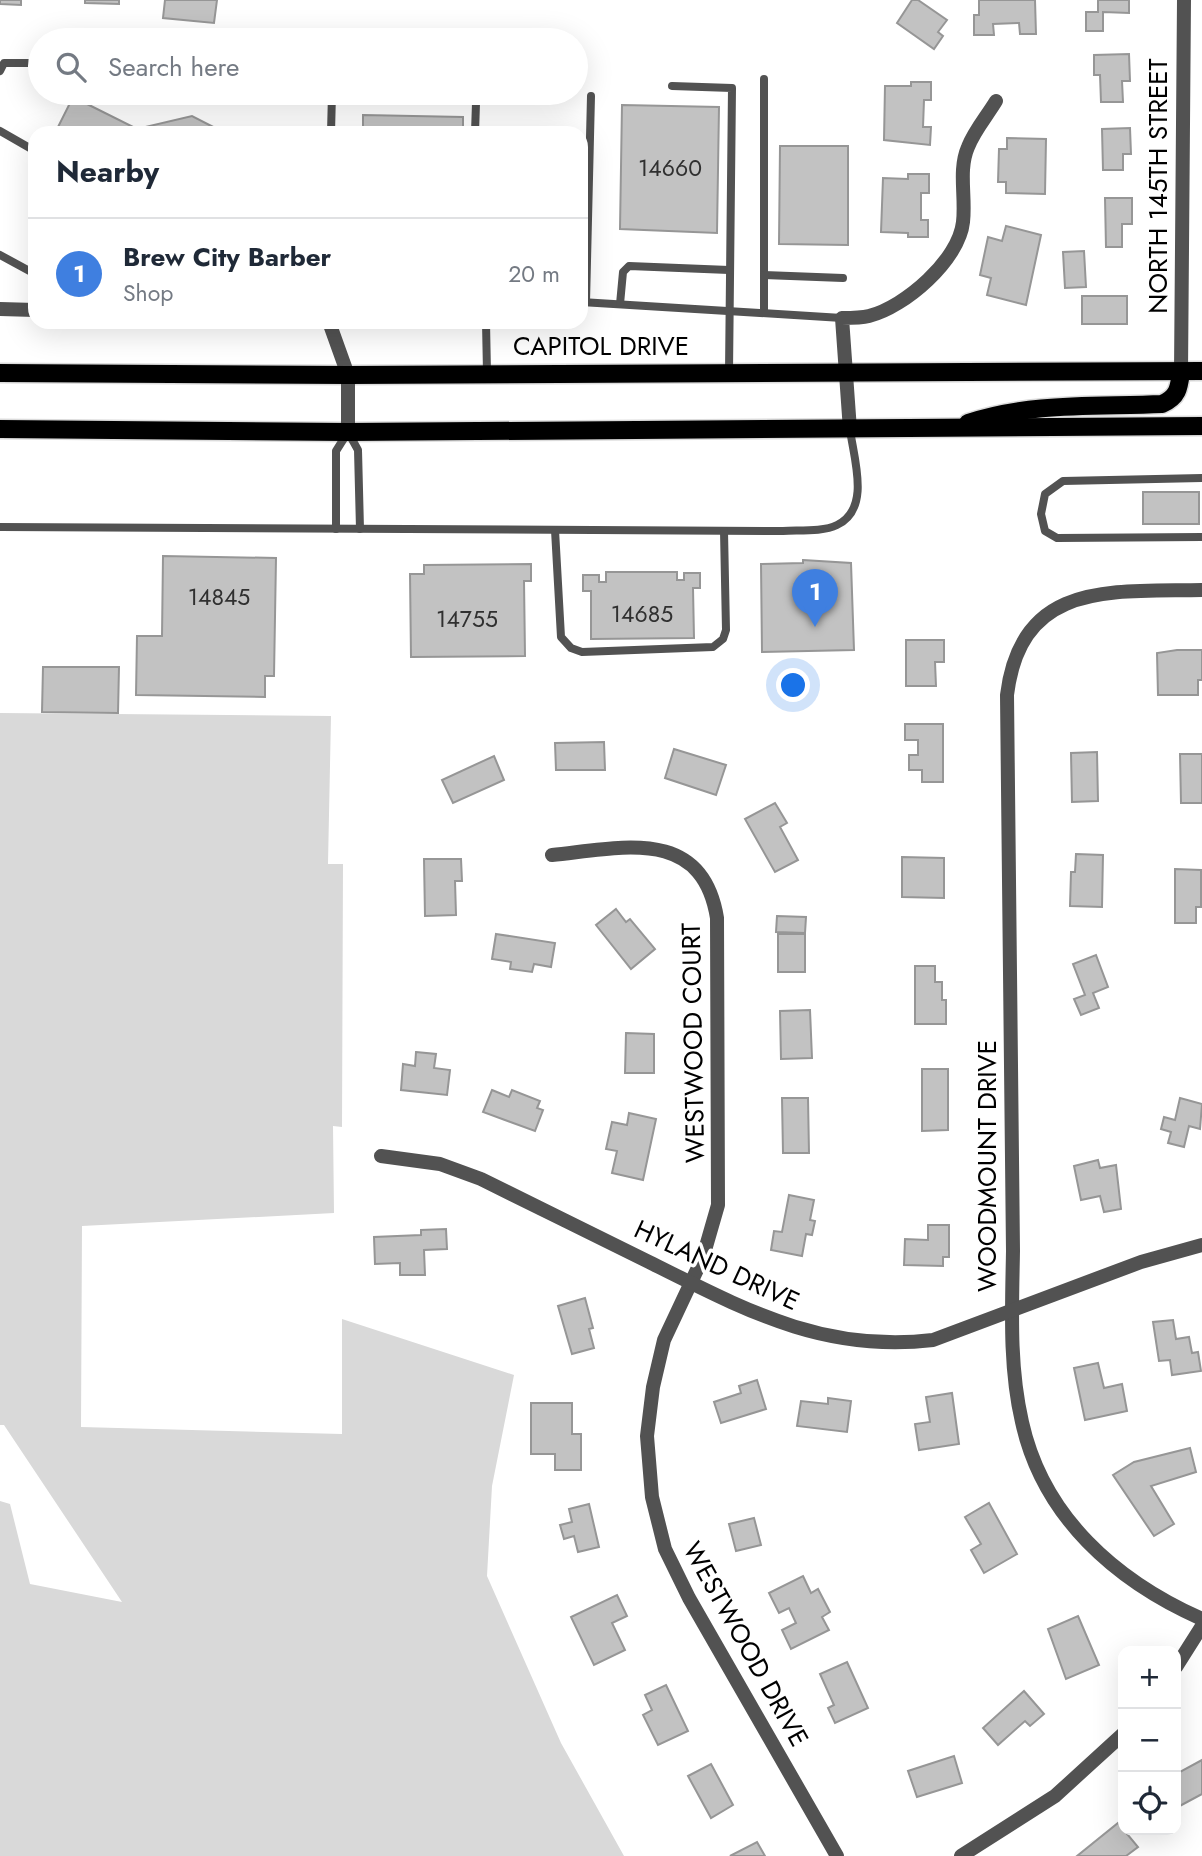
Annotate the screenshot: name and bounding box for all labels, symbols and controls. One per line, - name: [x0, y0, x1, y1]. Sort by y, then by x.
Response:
- search box: [28, 28, 588, 105]
- icon: search: [52, 48, 90, 86]
- text: Search here: [108, 48, 240, 86]
- street label: NORTH 145TH STREET: [1139, 58, 1177, 314]
- text: Nearby: [56, 150, 159, 193]
- house number: 14660: [638, 151, 702, 185]
- text: Brew City Barber: [123, 238, 331, 276]
- text: 1: [73, 257, 85, 291]
- text: 20 m: [508, 257, 560, 291]
- text: Shop: [123, 276, 173, 310]
- street label: CAPITOL DRIVE: [513, 327, 689, 365]
- pin: 1: [792, 569, 838, 627]
- house number: 14845: [188, 580, 250, 614]
- house number: 14685: [611, 597, 673, 631]
- house number: 14755: [436, 602, 498, 636]
- your location: [776, 668, 810, 702]
- street label: WESTWOOD COURT: [672, 923, 714, 1163]
- street label: WOODMOUNT DRIVE: [968, 1040, 1006, 1292]
- street label: HYLAND DRIVE: [628, 1210, 806, 1320]
- street label: WESTWOOD DRIVE: [674, 1535, 818, 1753]
- map controls: [1118, 1646, 1181, 1835]
- button: +: [1118, 1646, 1181, 1709]
- button: −: [1118, 1709, 1181, 1772]
- button: locate: [1118, 1772, 1181, 1835]

